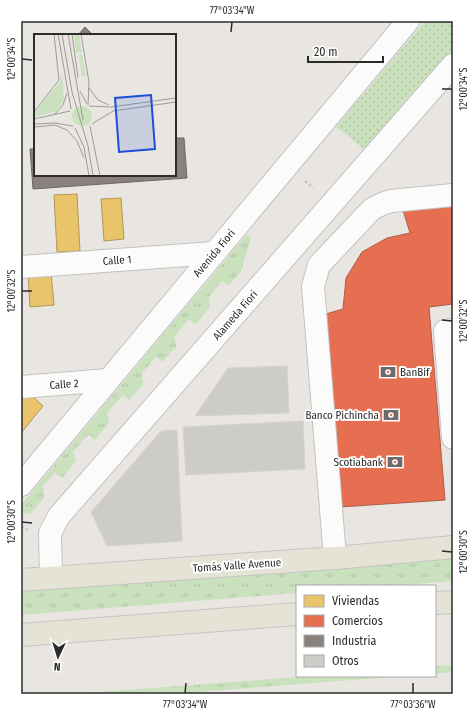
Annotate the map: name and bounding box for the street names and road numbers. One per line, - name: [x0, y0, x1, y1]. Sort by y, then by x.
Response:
- street label: Avenida Fiori: [191, 227, 238, 280]
- street label: Calle 1: [102, 253, 132, 268]
- street label: Alameda Fiori: [210, 288, 261, 343]
- street label: Calle 2: [49, 377, 79, 392]
- street label: Tomás Valle Avenue: [192, 556, 282, 575]

